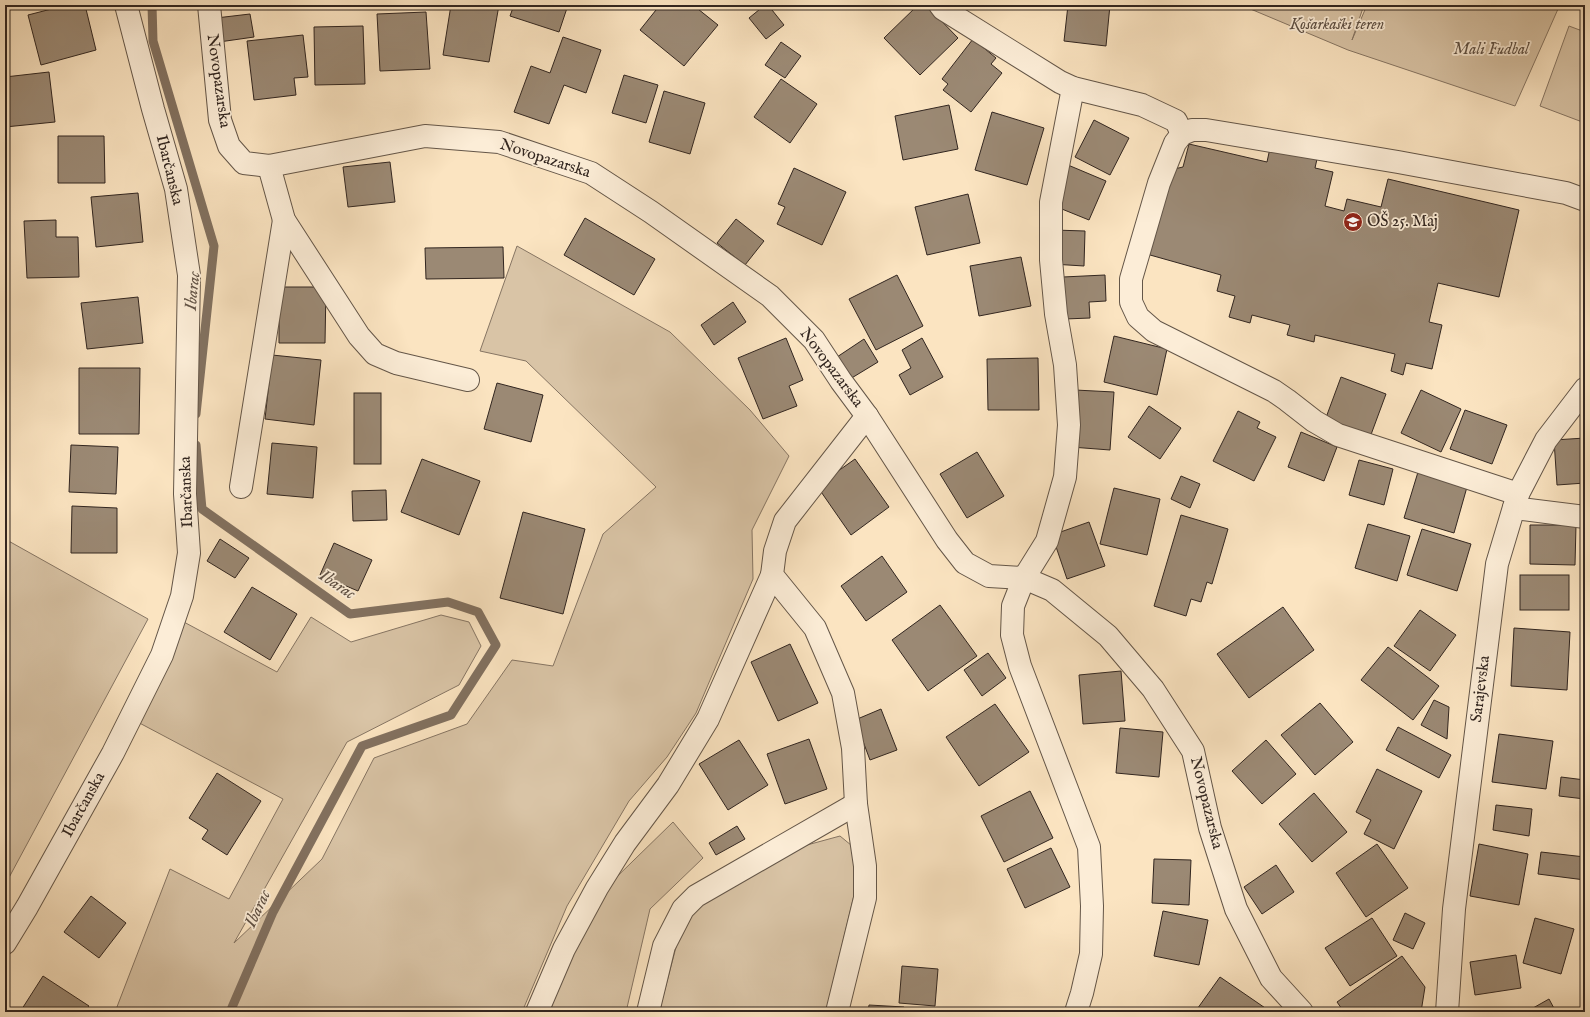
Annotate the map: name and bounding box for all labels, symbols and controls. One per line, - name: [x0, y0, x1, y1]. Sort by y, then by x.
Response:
- park label: Košarkaški teren: [1289, 15, 1384, 35]
- street label: Novopazarska: [202, 33, 234, 129]
- park label: Mali Fudbal: [1453, 40, 1530, 60]
- street label: Ibarčanska: [151, 133, 187, 207]
- street label: Novopazarska: [497, 135, 593, 183]
- place label: OŠ 25. Maj: [1367, 210, 1438, 232]
- school or university icon: OŠ 25. Maj: [1342, 211, 1364, 233]
- water label: Ibarac: [180, 270, 206, 313]
- street label: Novopazarska: [795, 324, 867, 412]
- street label: Ibarčanska: [176, 456, 198, 528]
- water label: Ibarac: [314, 565, 360, 605]
- street label: Sarajevska: [1467, 654, 1495, 724]
- street label: Novopazarska: [1185, 755, 1227, 851]
- street label: Ibarčanska: [58, 769, 110, 841]
- water label: Ibarac: [240, 886, 276, 932]

